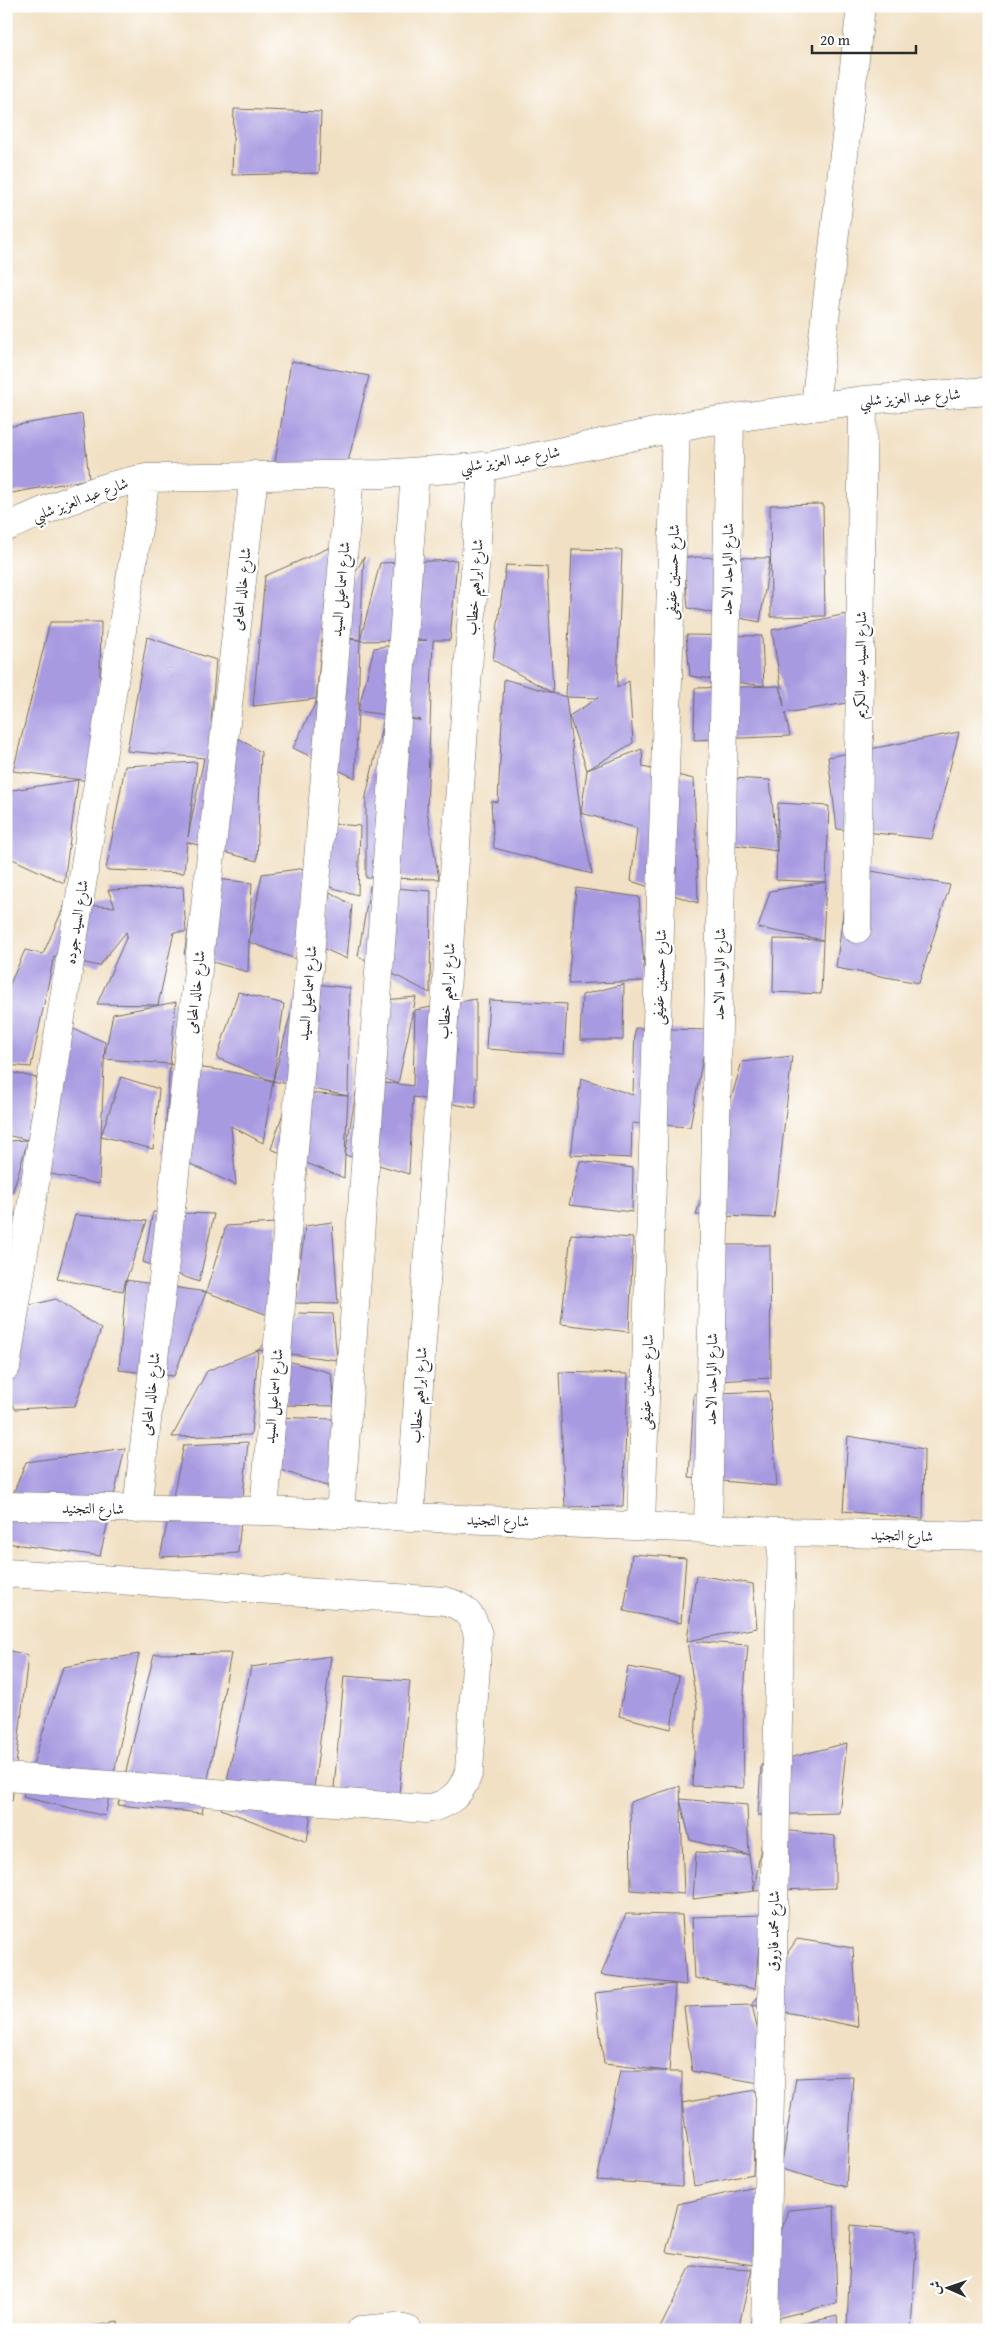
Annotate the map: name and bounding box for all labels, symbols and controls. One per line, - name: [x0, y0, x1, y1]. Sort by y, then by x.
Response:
- scale bar: [812, 22, 916, 54]
- text: 20 m: [820, 29, 851, 50]
- street label: شارع عبد العزيز شلبي: [859, 383, 961, 415]
- street label: شارع عبد العزيز شلبي: [458, 441, 562, 481]
- street label: شارع عبد العزيز شلبي: [29, 472, 132, 530]
- street label: شارع الواحد الاحد: [716, 523, 741, 615]
- street label: شارع حسنين عفيفى: [660, 524, 687, 620]
- street label: شارع ابراهيم خطاب: [460, 538, 493, 636]
- street label: شارع اسماعيل السيد: [325, 541, 358, 638]
- street label: شارع خالد المحامى: [226, 546, 259, 632]
- street label: شارع السيد عبد الكريم: [849, 611, 874, 719]
- street label: شارع السيد جوده: [59, 878, 96, 966]
- street label: شارع الواحد الاحد: [708, 928, 733, 1020]
- street label: شارع حسنين عفيفى: [647, 929, 674, 1025]
- street label: شارع ابراهيم خطاب: [432, 942, 465, 1040]
- street label: شارع اسماعيل السيد: [292, 945, 325, 1042]
- street label: شارع خالد المحامى: [180, 949, 213, 1035]
- street label: شارع الواحد الاحد: [700, 1333, 725, 1425]
- street label: شارع حسنين عفيفى: [634, 1334, 661, 1430]
- street label: شارع ابراهيم خطاب: [404, 1346, 437, 1444]
- street label: شارع اسماعيل السيد: [258, 1348, 291, 1445]
- street label: شارع خالد المحامى: [135, 1351, 168, 1437]
- street label: شارع التجنيد: [62, 1497, 124, 1522]
- street label: شارع التجنيد: [466, 1508, 530, 1535]
- street label: شارع التجنيد: [870, 1523, 934, 1550]
- street label: شارع محمد فاروق: [762, 1890, 787, 1972]
- north arrow: [922, 2264, 972, 2314]
- text: ش: [925, 2280, 945, 2295]

